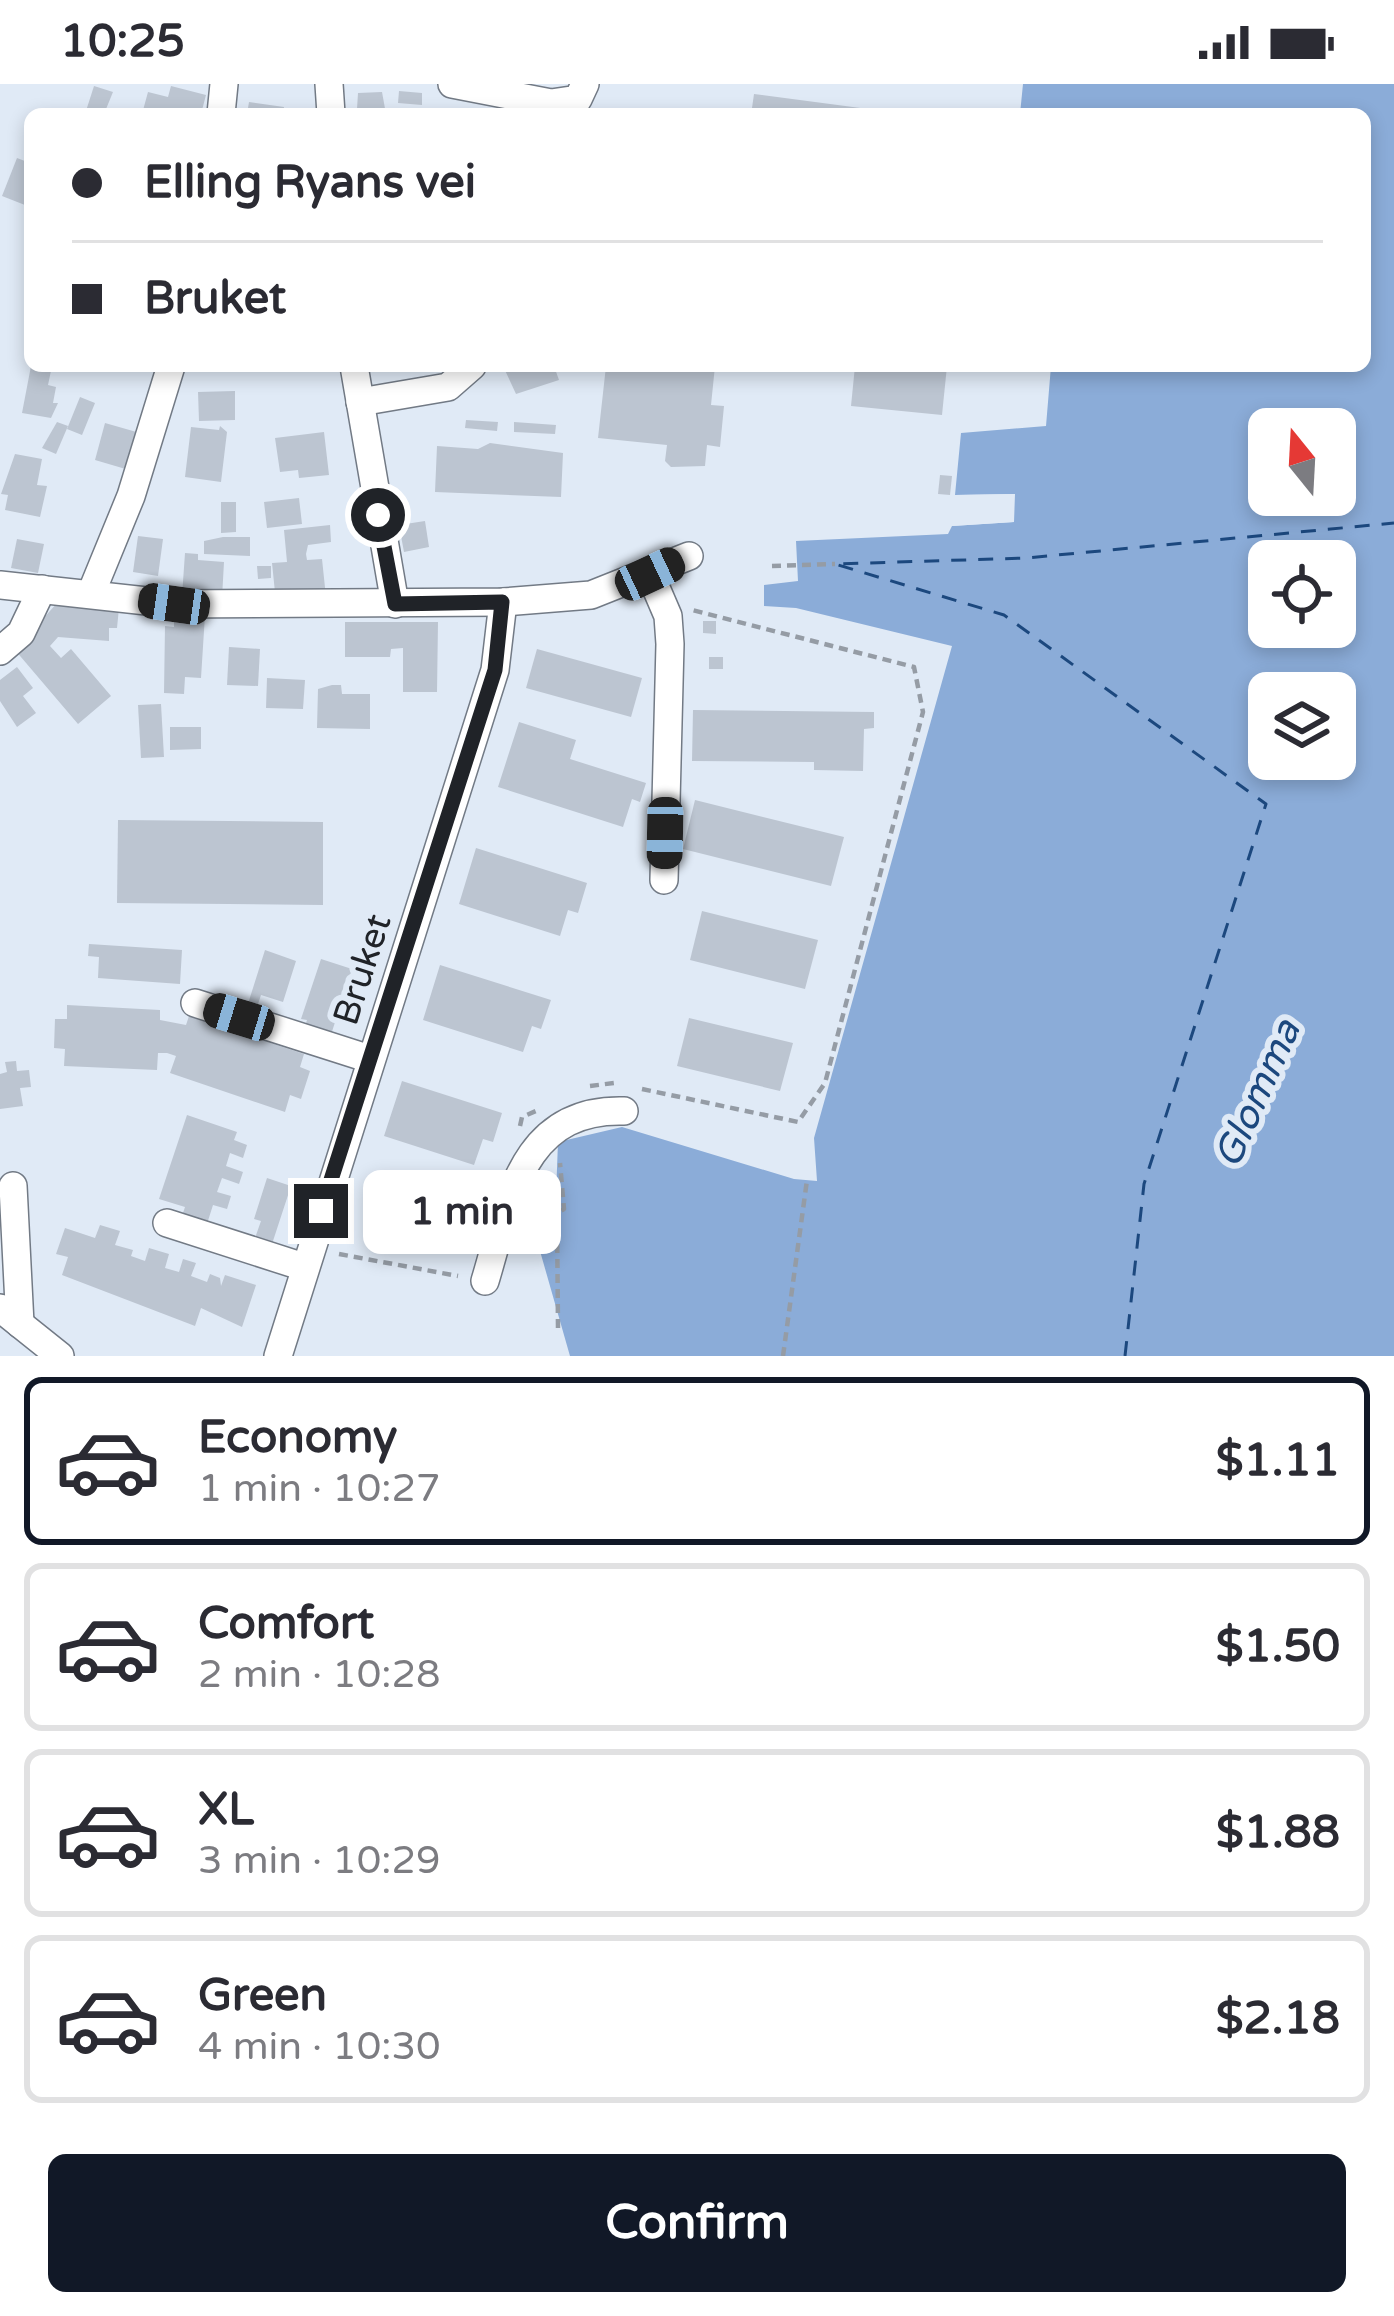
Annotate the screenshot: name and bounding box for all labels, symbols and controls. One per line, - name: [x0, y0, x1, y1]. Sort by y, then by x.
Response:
- text: 10:25: [60, 15, 185, 69]
- text: Elling Ryans vei: [144, 156, 476, 210]
- text: Bruket: [144, 272, 286, 326]
- north arrow: [1248, 408, 1356, 516]
- map controls: [1248, 408, 1356, 780]
- route start: [351, 488, 405, 542]
- button: locate: [1248, 540, 1356, 648]
- car: [610, 542, 690, 606]
- car: [136, 581, 212, 627]
- button: layers: [1248, 672, 1356, 780]
- car: [646, 797, 684, 869]
- street label: Bruket: [324, 909, 400, 1030]
- car: [199, 989, 279, 1045]
- water label: Glomma: [1204, 1012, 1311, 1175]
- callout: 1 min: [363, 1169, 561, 1253]
- route end: [294, 1184, 348, 1238]
- text: 1 min: [410, 1188, 514, 1235]
- icon: car: [54, 1407, 162, 1515]
- text: Economy: [198, 1411, 397, 1465]
- text: $1.11: [1216, 1434, 1340, 1488]
- text: 1 min · 10:27: [198, 1465, 440, 1512]
- icon: car: [54, 1593, 162, 1701]
- text: Comfort: [198, 1597, 374, 1651]
- text: $1.50: [1216, 1620, 1340, 1674]
- text: 2 min · 10:28: [198, 1651, 440, 1698]
- icon: car: [54, 1779, 162, 1887]
- text: XL: [198, 1783, 254, 1837]
- text: $1.88: [1216, 1806, 1340, 1860]
- text: 3 min · 10:29: [198, 1837, 440, 1884]
- icon: car: [54, 1965, 162, 2073]
- text: Green: [198, 1969, 327, 2023]
- text: $2.18: [1216, 1992, 1340, 2046]
- text: 4 min · 10:30: [198, 2023, 440, 2070]
- button: Confirm: [48, 2154, 1346, 2292]

